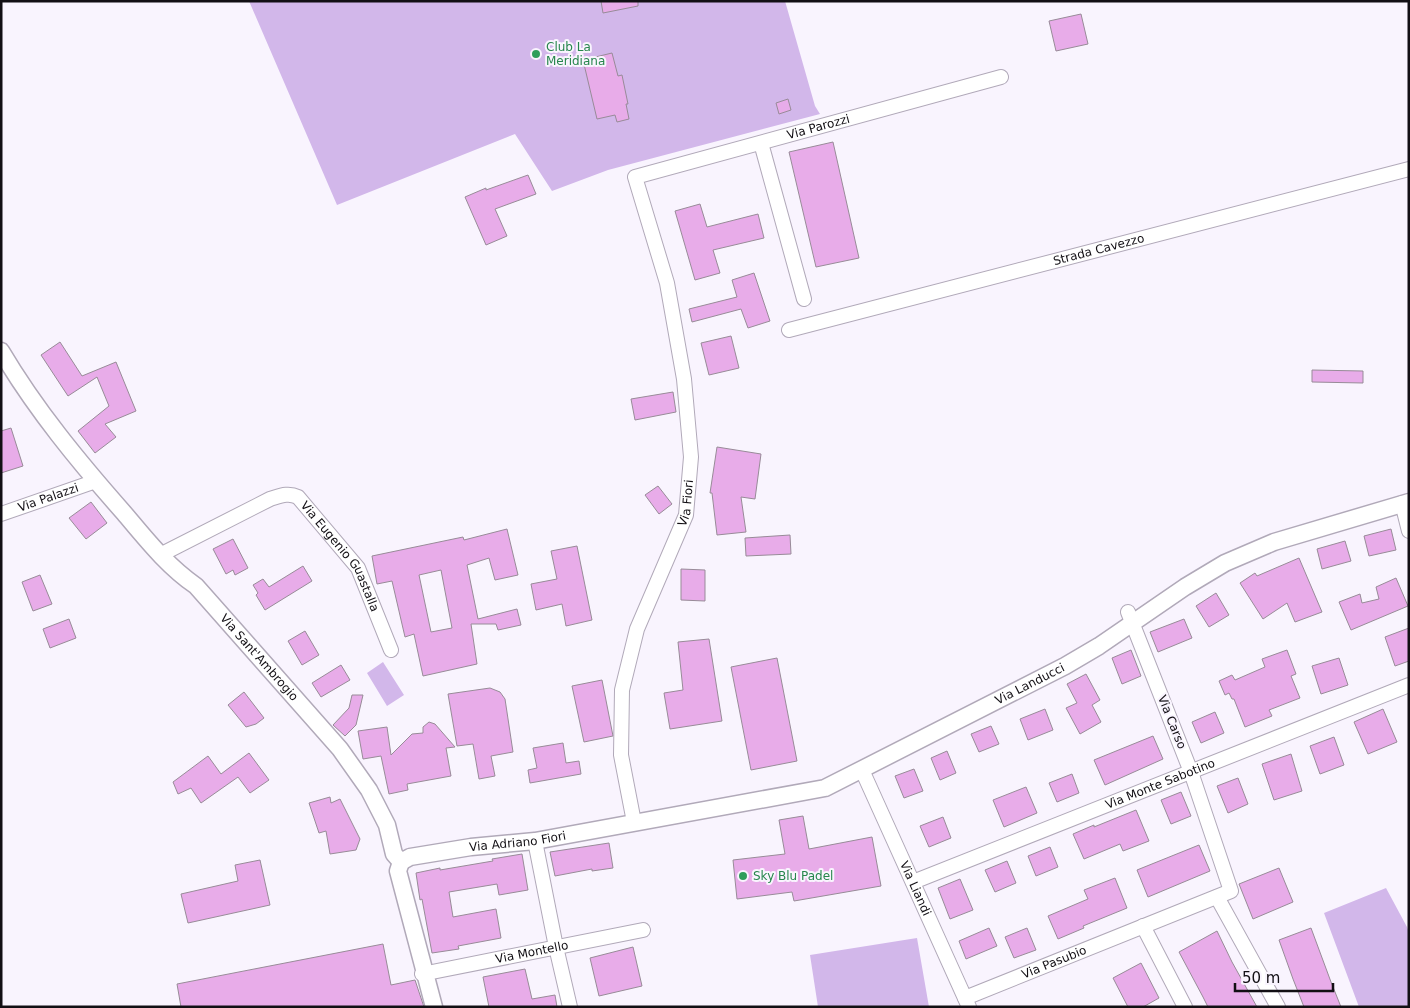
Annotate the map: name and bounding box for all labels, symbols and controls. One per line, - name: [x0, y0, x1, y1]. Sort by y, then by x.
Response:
- place label: Club La Meridiana: [546, 40, 605, 68]
- marker: Club La Meridiana: [530, 48, 542, 60]
- street label: Via Parozzi: [785, 112, 851, 142]
- street label: Strada Cavezzo: [1052, 231, 1146, 268]
- street label: Via Fiori: [675, 479, 696, 529]
- street label: Via Palazzi: [16, 481, 80, 515]
- street label: Via Eugenio Guastalla: [298, 499, 382, 614]
- street label: Via Sant'Ambrogio: [217, 611, 301, 704]
- street label: Via Landucci: [993, 660, 1067, 707]
- street label: Via Carso: [1155, 693, 1189, 751]
- street label: Via Monte Sabotino: [1103, 756, 1217, 812]
- street label: Via Adriano Fiori: [468, 828, 567, 854]
- street label: Via Liandi: [897, 859, 934, 918]
- place label: Sky Blu Padel: [753, 869, 833, 883]
- marker: Sky Blu Padel: [737, 870, 749, 882]
- street label: Via Montello: [494, 938, 569, 966]
- street label: Via Pasubio: [1020, 943, 1089, 981]
- scale bar: [1235, 960, 1332, 992]
- text: 50 m: [1242, 969, 1280, 987]

